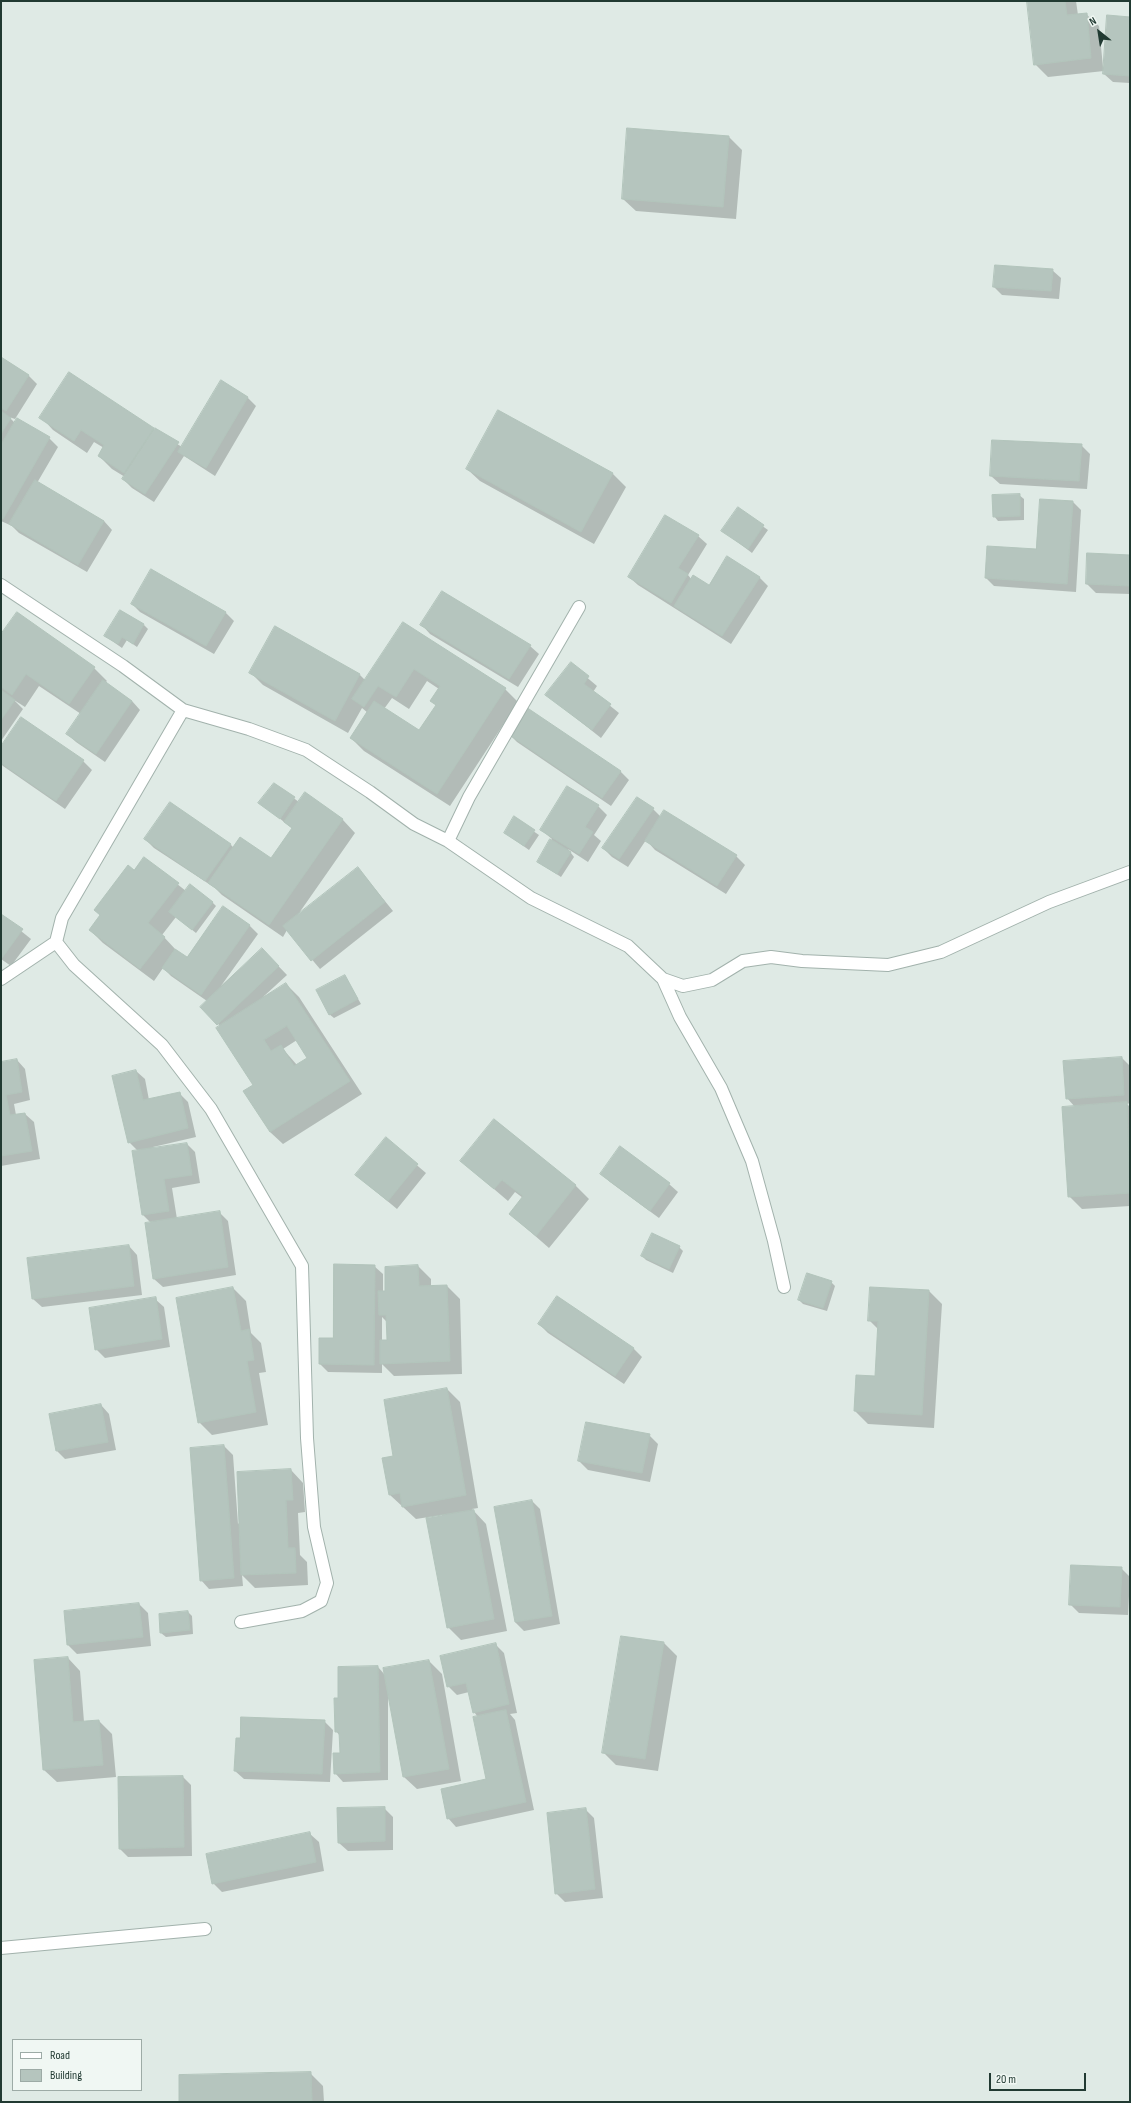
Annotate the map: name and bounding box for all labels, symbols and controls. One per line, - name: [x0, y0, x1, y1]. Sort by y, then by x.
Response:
- north arrow: [1079, 12, 1119, 52]
- text: N: [1087, 14, 1099, 28]
- legend: [12, 2039, 142, 2091]
- text: Road: [50, 2048, 70, 2063]
- scale bar: [991, 2065, 1088, 2091]
- text: Building: [50, 2068, 82, 2083]
- text: 20 m: [996, 2072, 1016, 2087]

